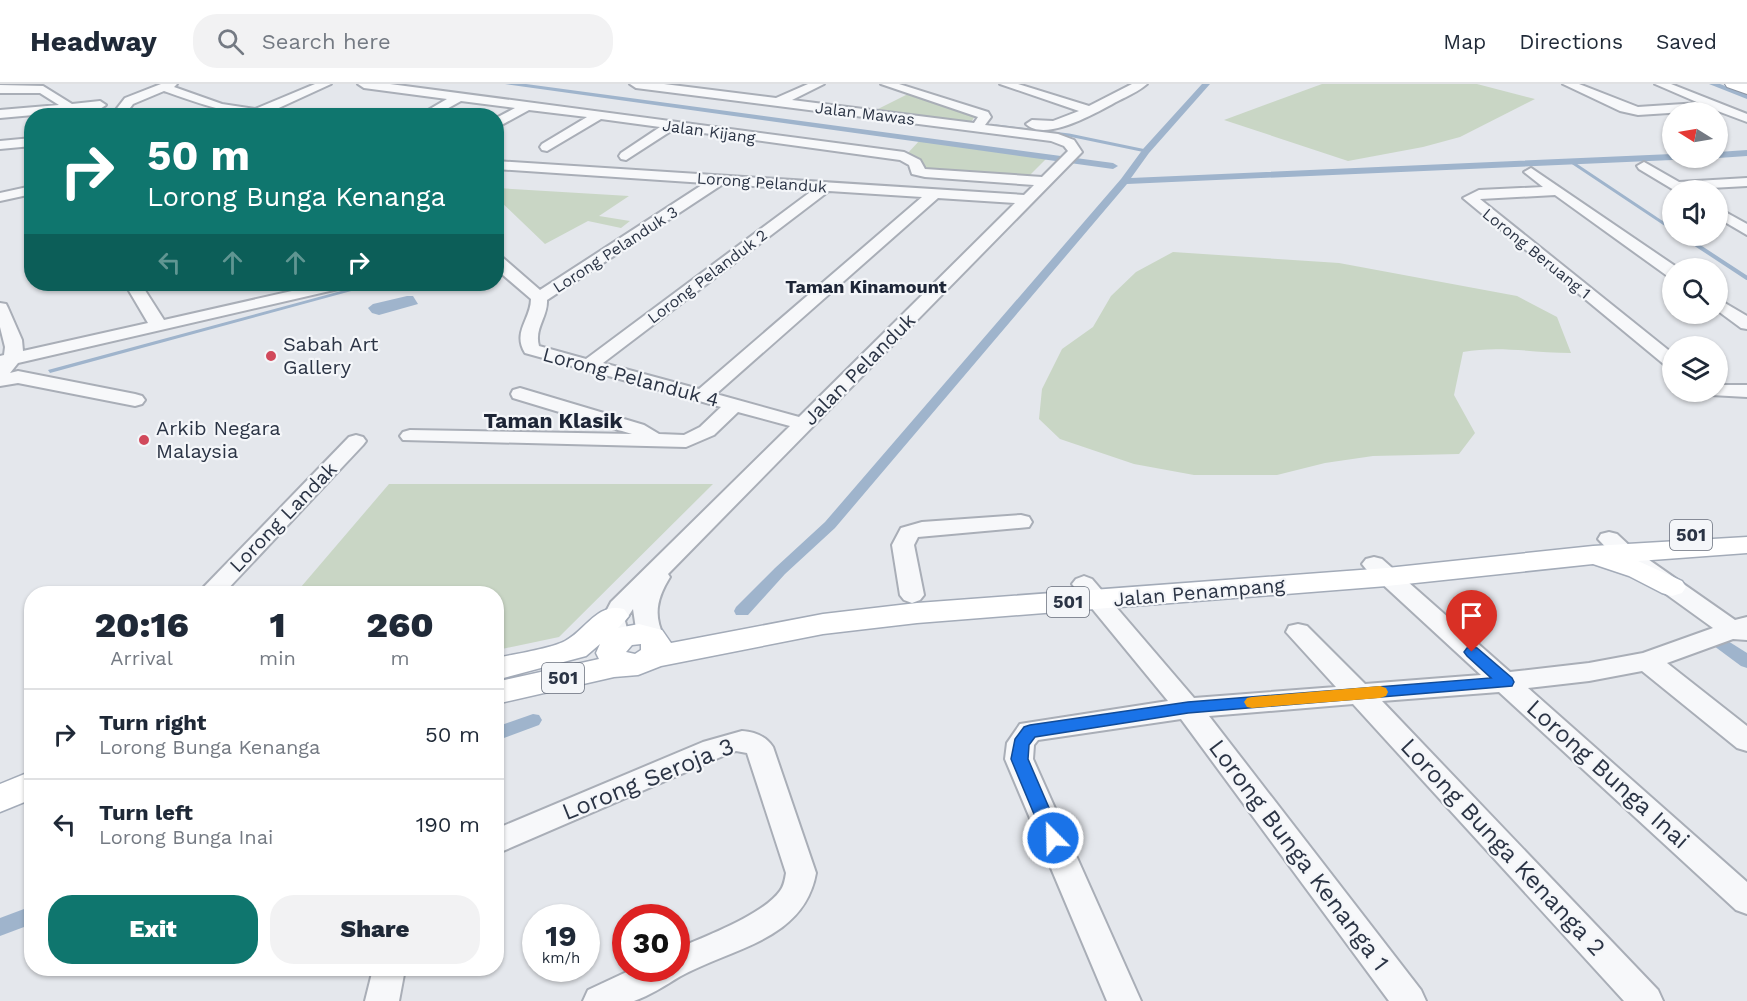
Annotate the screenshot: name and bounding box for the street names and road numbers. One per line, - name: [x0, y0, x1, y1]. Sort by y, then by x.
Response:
- street label: Jalan Mawas: [814, 98, 916, 129]
- street label: Jalan Kijang: [661, 116, 757, 147]
- street label: Lorong Pelanduk: [696, 168, 828, 197]
- street label: Lorong Pelanduk 3: [549, 202, 681, 297]
- street label: Lorong Beruang 1: [1479, 204, 1595, 303]
- street label: Lorong Pelanduk 2: [644, 225, 771, 328]
- street label: Jalan Pelanduk: [798, 308, 920, 430]
- street label: Lorong Pelanduk 4: [540, 342, 722, 412]
- street label: Lorong Landak: [224, 457, 342, 577]
- road number: 501: [1670, 520, 1712, 550]
- street label: Jalan Penampang: [1112, 573, 1286, 611]
- road number: 501: [1047, 587, 1089, 617]
- road number: 501: [542, 663, 584, 693]
- street label: Lorong Bunga Inai: [1521, 694, 1695, 854]
- street label: Lorong Seroja 3: [558, 732, 738, 826]
- street label: Lorong Bunga Kenanga 2: [1395, 732, 1611, 962]
- street label: Lorong Bunga Kenanga 1: [1203, 734, 1395, 976]

